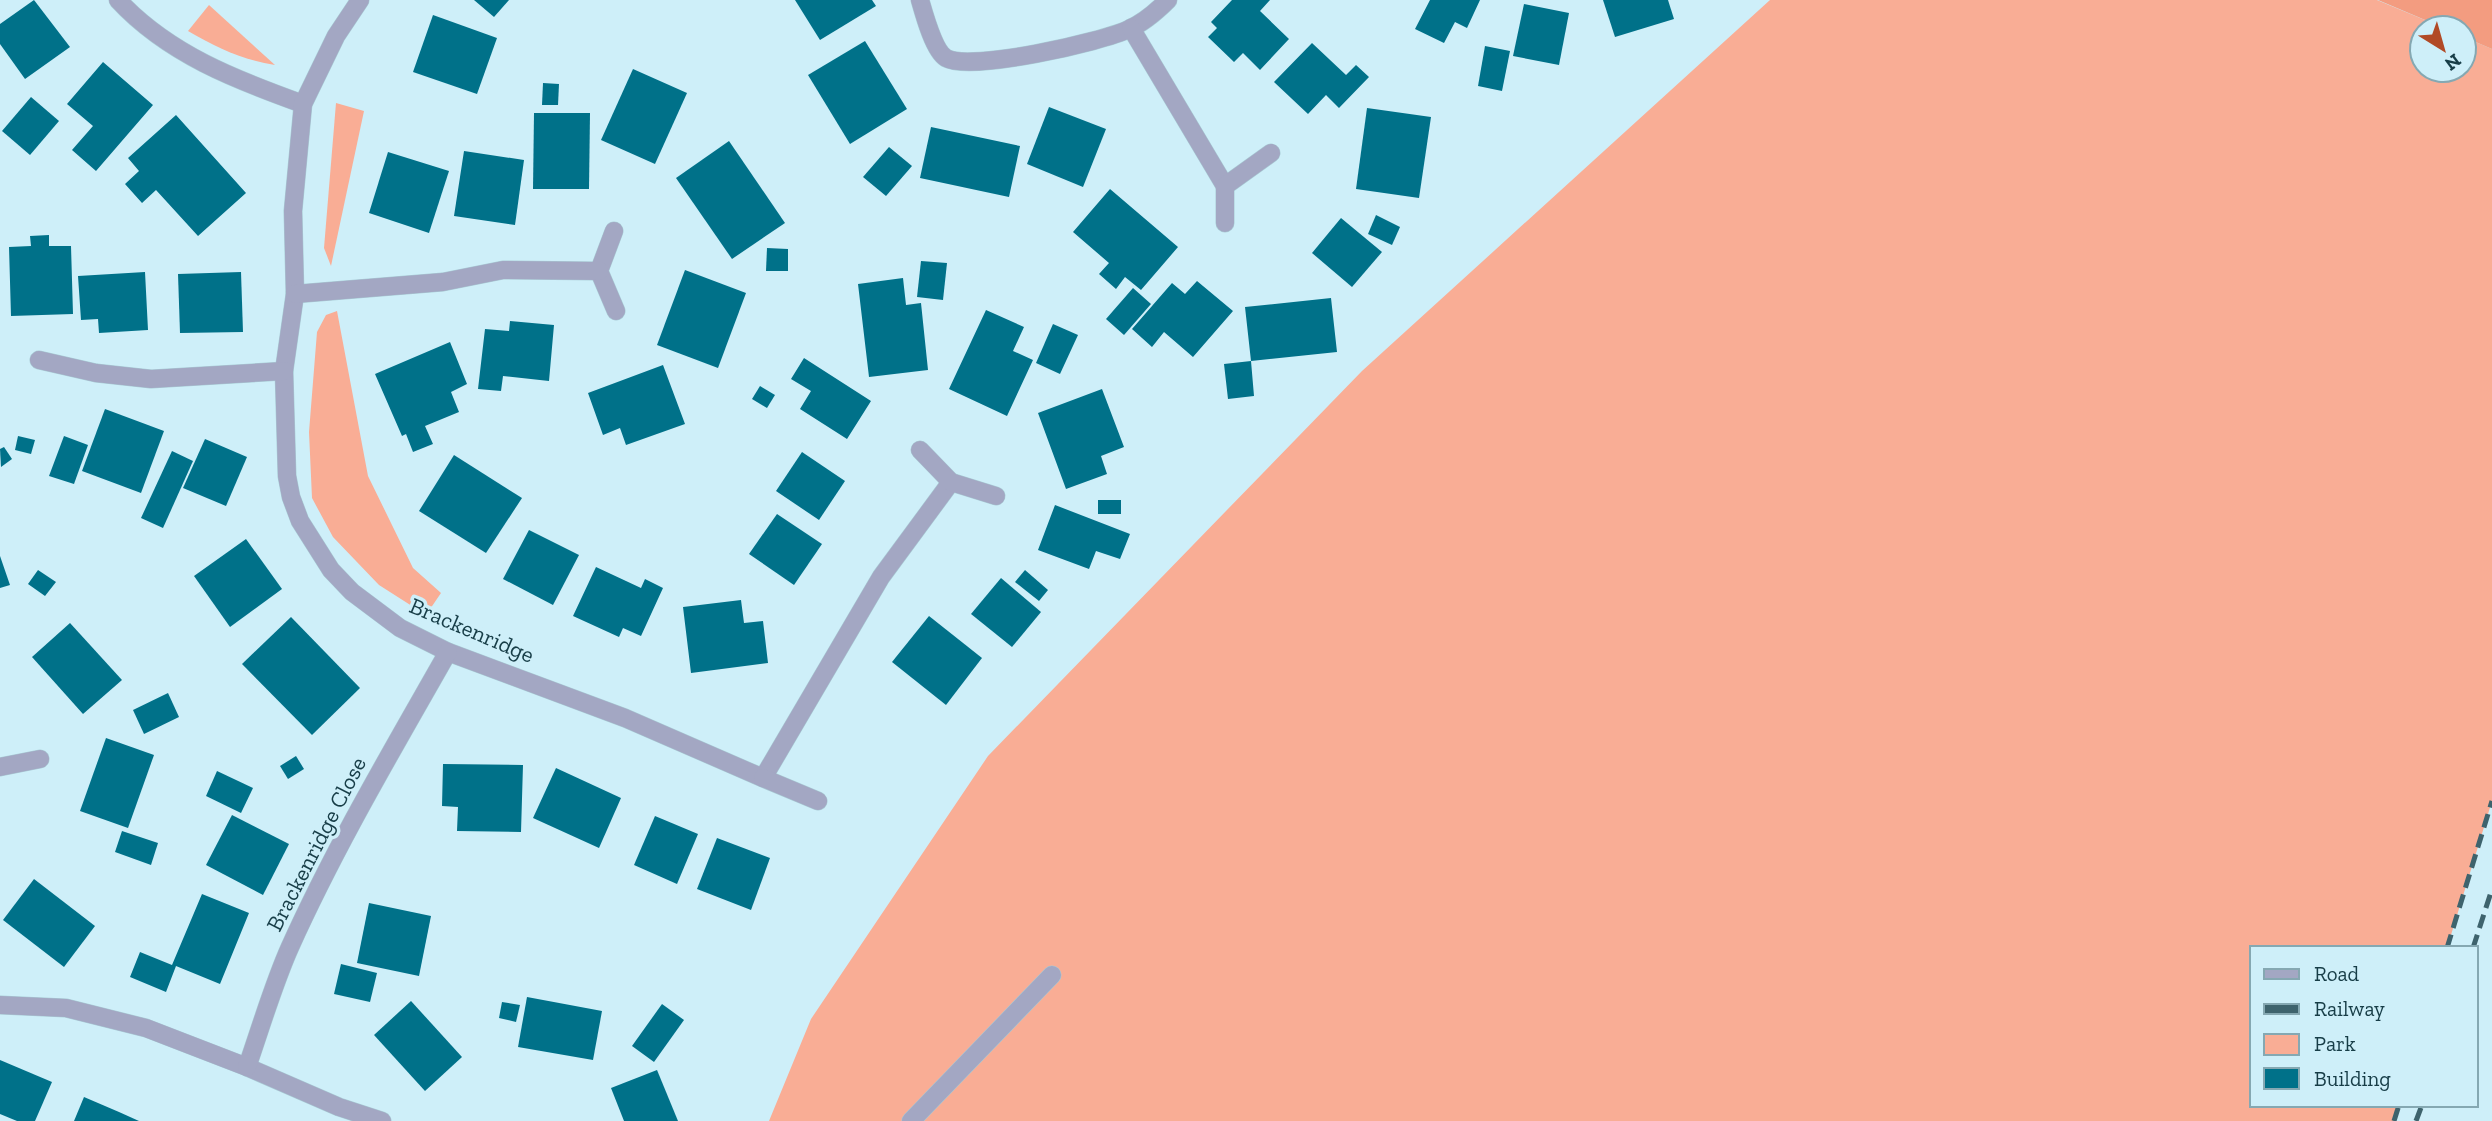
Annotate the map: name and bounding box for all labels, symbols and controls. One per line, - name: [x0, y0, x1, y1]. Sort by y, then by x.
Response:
- north arrow: [2408, 14, 2478, 84]
- text: N: [2440, 49, 2466, 76]
- street label: Brackenridge: [405, 591, 539, 669]
- street label: Brackenridge Close: [260, 752, 372, 936]
- legend: [2250, 946, 2478, 1107]
- text: Road: [2314, 961, 2360, 986]
- text: Railway: [2314, 996, 2385, 1021]
- text: Park: [2314, 1031, 2356, 1056]
- text: Building: [2314, 1066, 2391, 1091]

